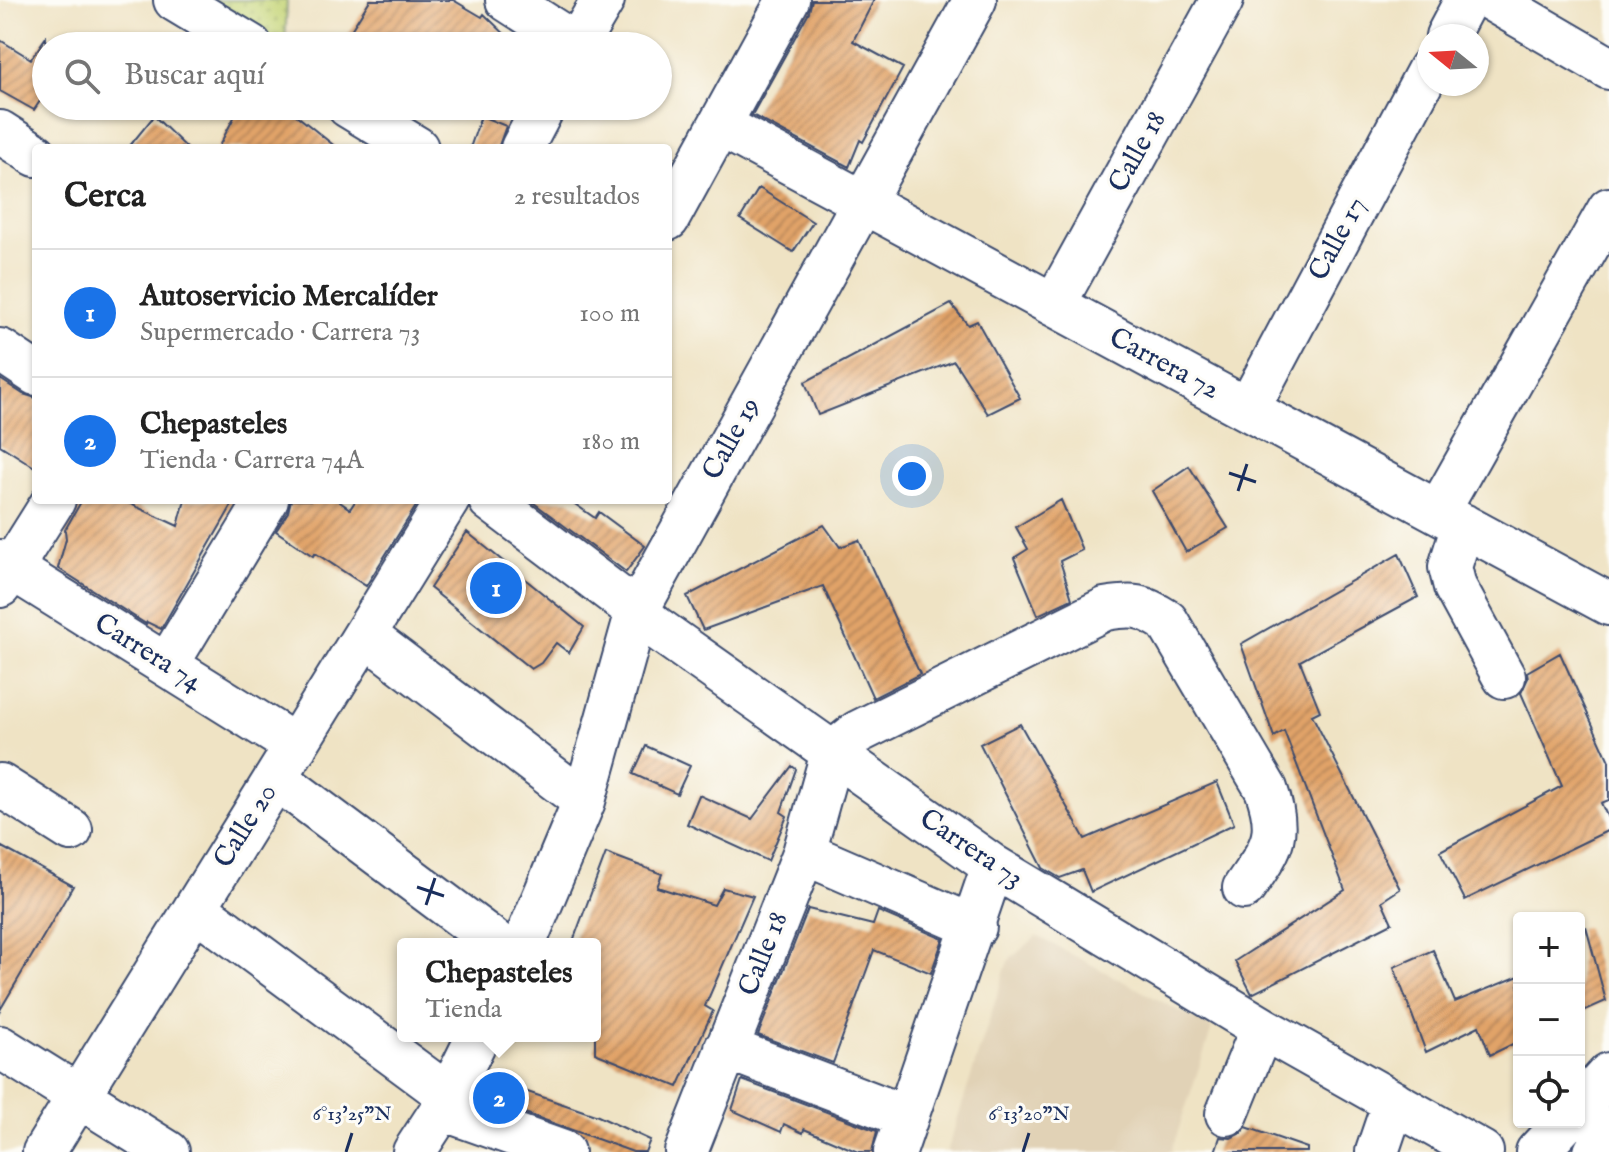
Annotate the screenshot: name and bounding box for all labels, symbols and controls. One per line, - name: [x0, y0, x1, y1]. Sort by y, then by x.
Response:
- north arrow: [1417, 24, 1489, 96]
- search box: [32, 32, 672, 120]
- icon: search: [60, 54, 104, 98]
- text: Buscar aquí: [124, 57, 265, 95]
- street label: Calle 18: [1101, 105, 1175, 199]
- text: Cerca: [64, 175, 146, 218]
- text: 2 resultados: [514, 180, 640, 213]
- street label: Calle 17: [1301, 191, 1375, 287]
- text: Autoservicio Mercalíder: [140, 278, 438, 316]
- text: 1: [85, 297, 95, 330]
- text: 100 m: [579, 297, 640, 330]
- text: Supermercado · Carrera 73: [140, 316, 420, 349]
- street label: Carrera 72: [1103, 320, 1225, 408]
- street label: Calle 19: [695, 392, 769, 486]
- text: Chepasteles: [140, 406, 287, 444]
- text: 2: [84, 425, 96, 458]
- text: 180 m: [582, 425, 640, 458]
- text: Tienda · Carrera 74A: [140, 444, 363, 477]
- your location: [892, 456, 932, 496]
- pin: 1: [470, 558, 522, 618]
- street label: Carrera 74: [88, 606, 209, 700]
- street label: Calle 20: [206, 777, 286, 875]
- street label: Carrera 73: [912, 802, 1030, 896]
- street label: Calle 18: [731, 907, 797, 1001]
- map controls: [1513, 912, 1585, 1128]
- button: +: [1513, 912, 1585, 984]
- popup: [397, 938, 601, 1042]
- text: Chepasteles: [425, 955, 573, 993]
- button: −: [1513, 984, 1585, 1056]
- text: Tienda: [425, 993, 502, 1026]
- button: locate: [1513, 1056, 1585, 1128]
- pin: 2: [473, 1068, 525, 1128]
- text: 6°13'25"N: [312, 1102, 392, 1127]
- text: 6°13'20"N: [988, 1102, 1070, 1127]

